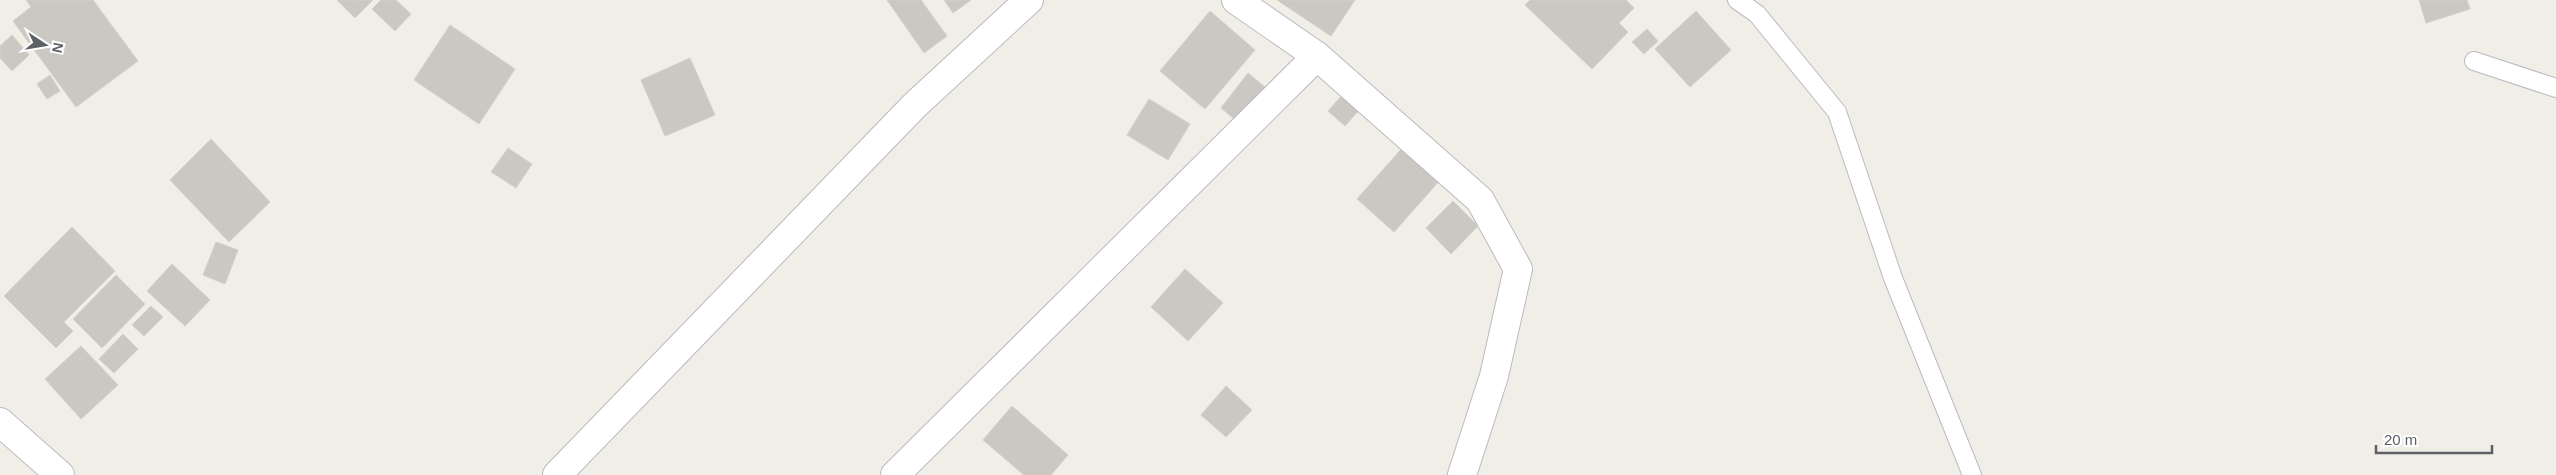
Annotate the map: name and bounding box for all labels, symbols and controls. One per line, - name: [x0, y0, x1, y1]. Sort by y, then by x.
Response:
- north arrow: [20, 20, 70, 70]
- text: N: [49, 41, 67, 54]
- scale bar: [2376, 422, 2492, 454]
- text: 20 m: [2384, 431, 2417, 448]

